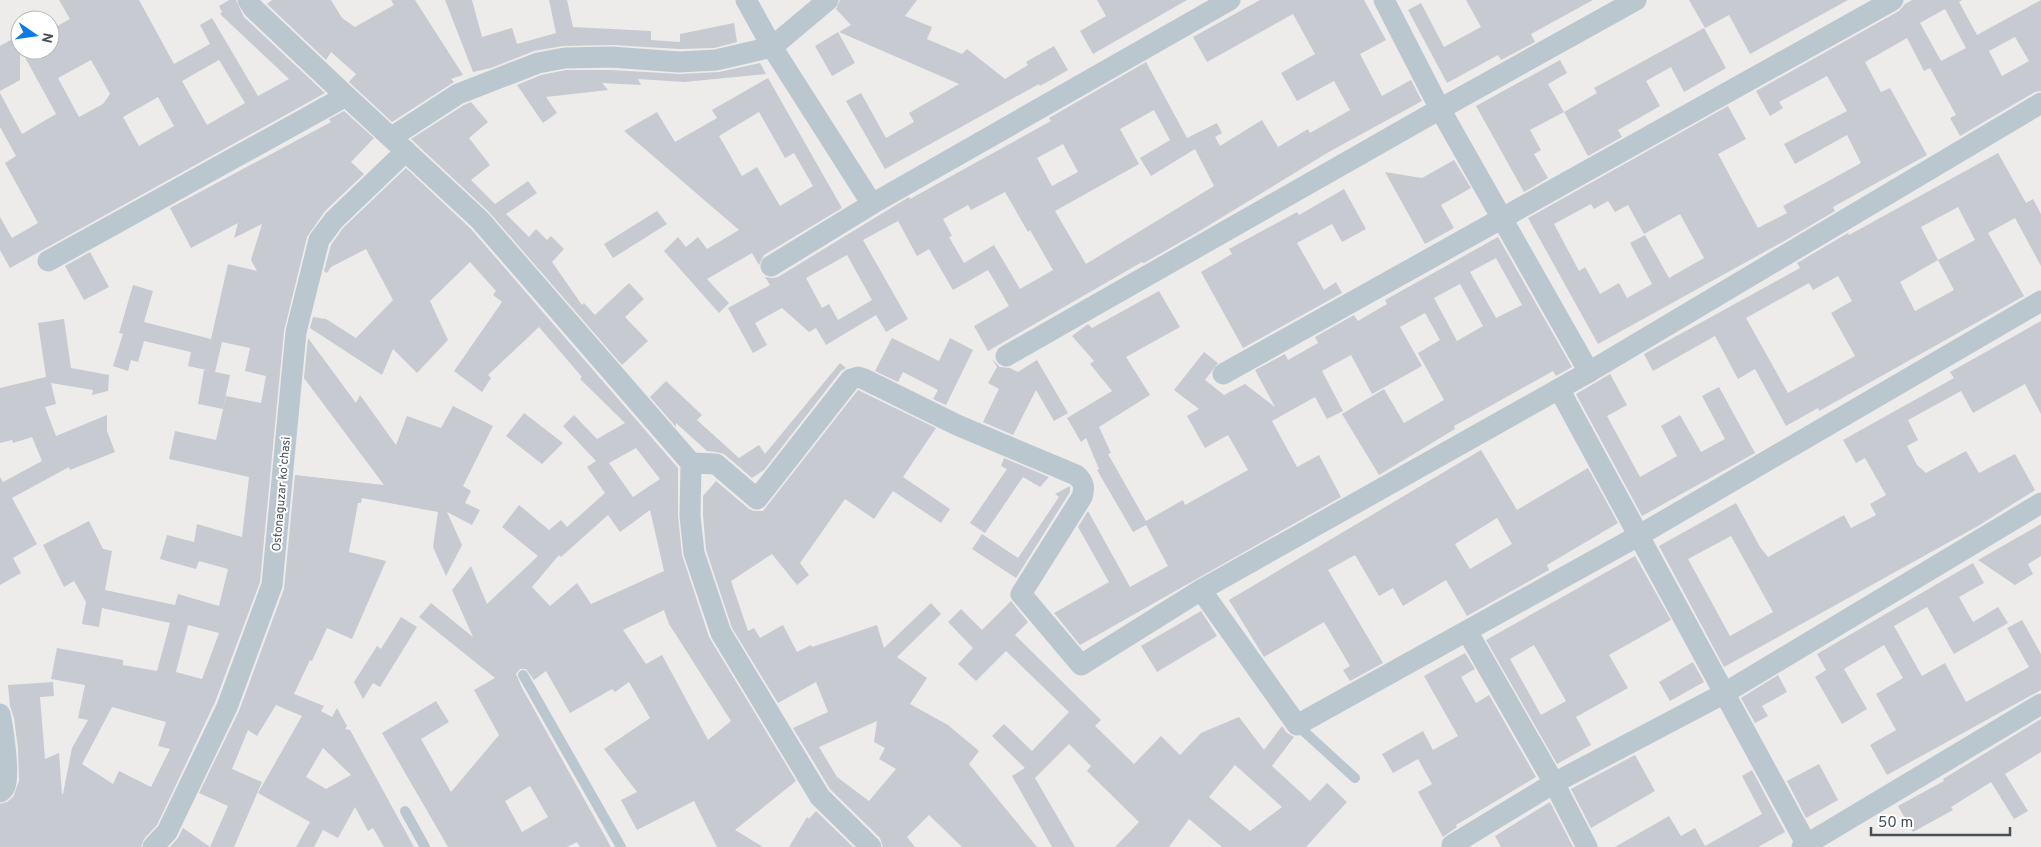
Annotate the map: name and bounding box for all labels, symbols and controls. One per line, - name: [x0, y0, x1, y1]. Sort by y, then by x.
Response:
- north arrow: [10, 10, 60, 60]
- text: N: [37, 31, 56, 44]
- street label: Ostonaguzar koʻchasi: [269, 436, 295, 552]
- scale bar: [1871, 804, 2010, 836]
- text: 50 m: [1878, 814, 1913, 833]

